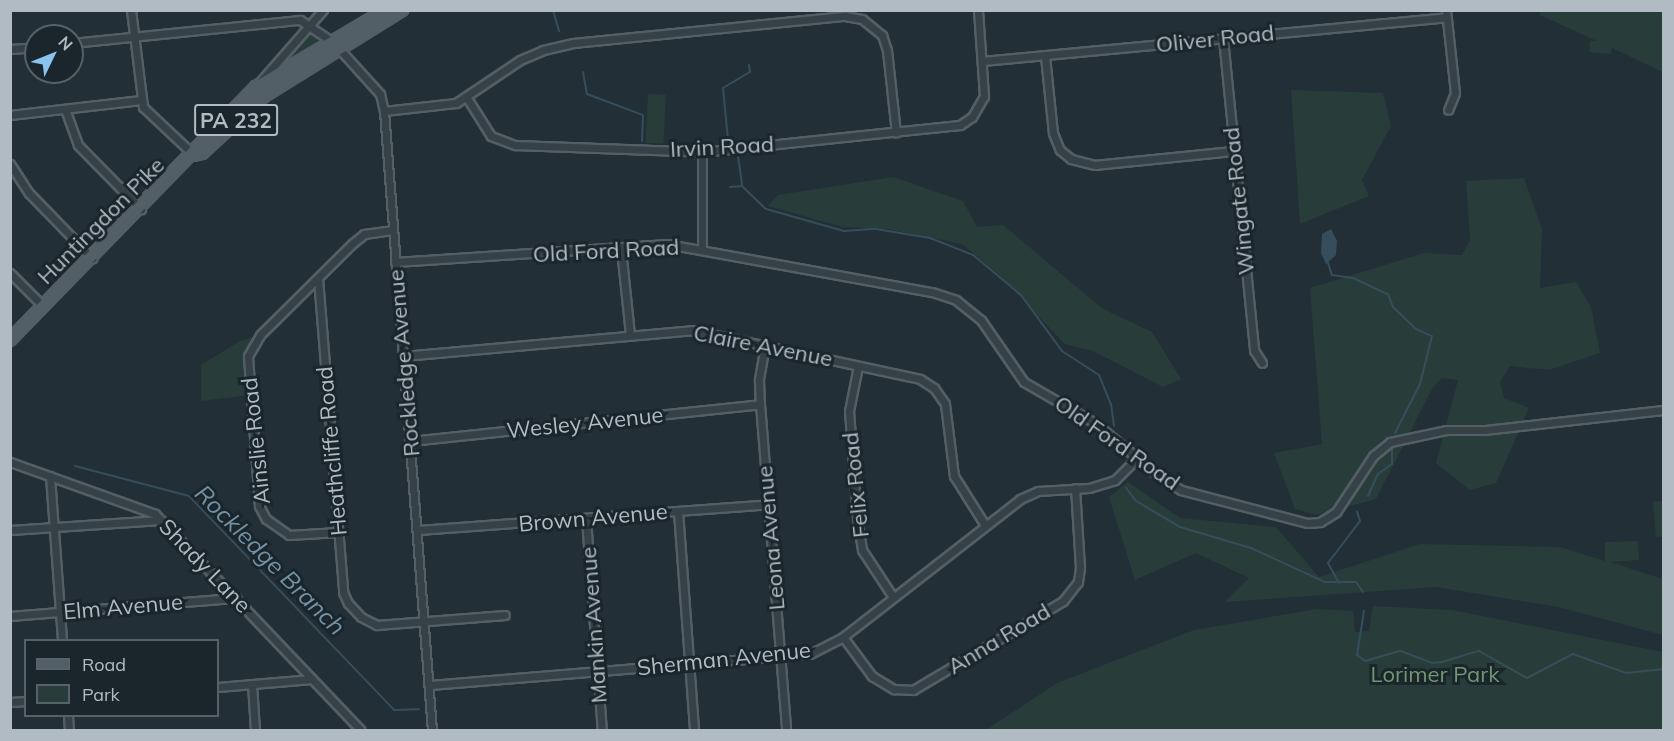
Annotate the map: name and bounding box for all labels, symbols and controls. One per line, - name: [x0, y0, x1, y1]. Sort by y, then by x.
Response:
- street label: Oliver Road: [1155, 20, 1275, 58]
- north arrow: [24, 24, 84, 84]
- text: N: [54, 32, 77, 54]
- road number: PA 232: [194, 102, 278, 138]
- street label: Wingate Road: [1218, 126, 1260, 276]
- street label: Irvin Road: [669, 131, 775, 163]
- street label: Huntingdon Pike: [32, 152, 170, 290]
- street label: Old Ford Road: [532, 234, 680, 268]
- street label: Rockledge Avenue: [383, 268, 425, 458]
- street label: Claire Avenue: [691, 320, 835, 372]
- street label: Heathcliffe Road: [311, 365, 353, 537]
- street label: Ainslie Road: [236, 376, 276, 506]
- street label: Old Ford Road: [1049, 390, 1185, 496]
- street label: Wesley Avenue: [505, 402, 665, 444]
- street label: Felix Road: [837, 431, 875, 539]
- street label: Leona Avenue: [752, 465, 790, 611]
- water label: Rockledge Branch: [189, 479, 351, 641]
- street label: Brown Avenue: [517, 498, 669, 538]
- street label: Shady Lane: [154, 514, 256, 618]
- street label: Mankin Avenue: [575, 546, 613, 704]
- street label: Elm Avenue: [62, 589, 184, 625]
- street label: Anna Road: [943, 598, 1055, 680]
- street label: Sherman Avenue: [636, 637, 812, 681]
- legend: [24, 639, 219, 717]
- text: Road: [82, 653, 126, 676]
- park label: Lorimer Park: [1371, 662, 1499, 688]
- text: Park: [82, 683, 120, 706]

